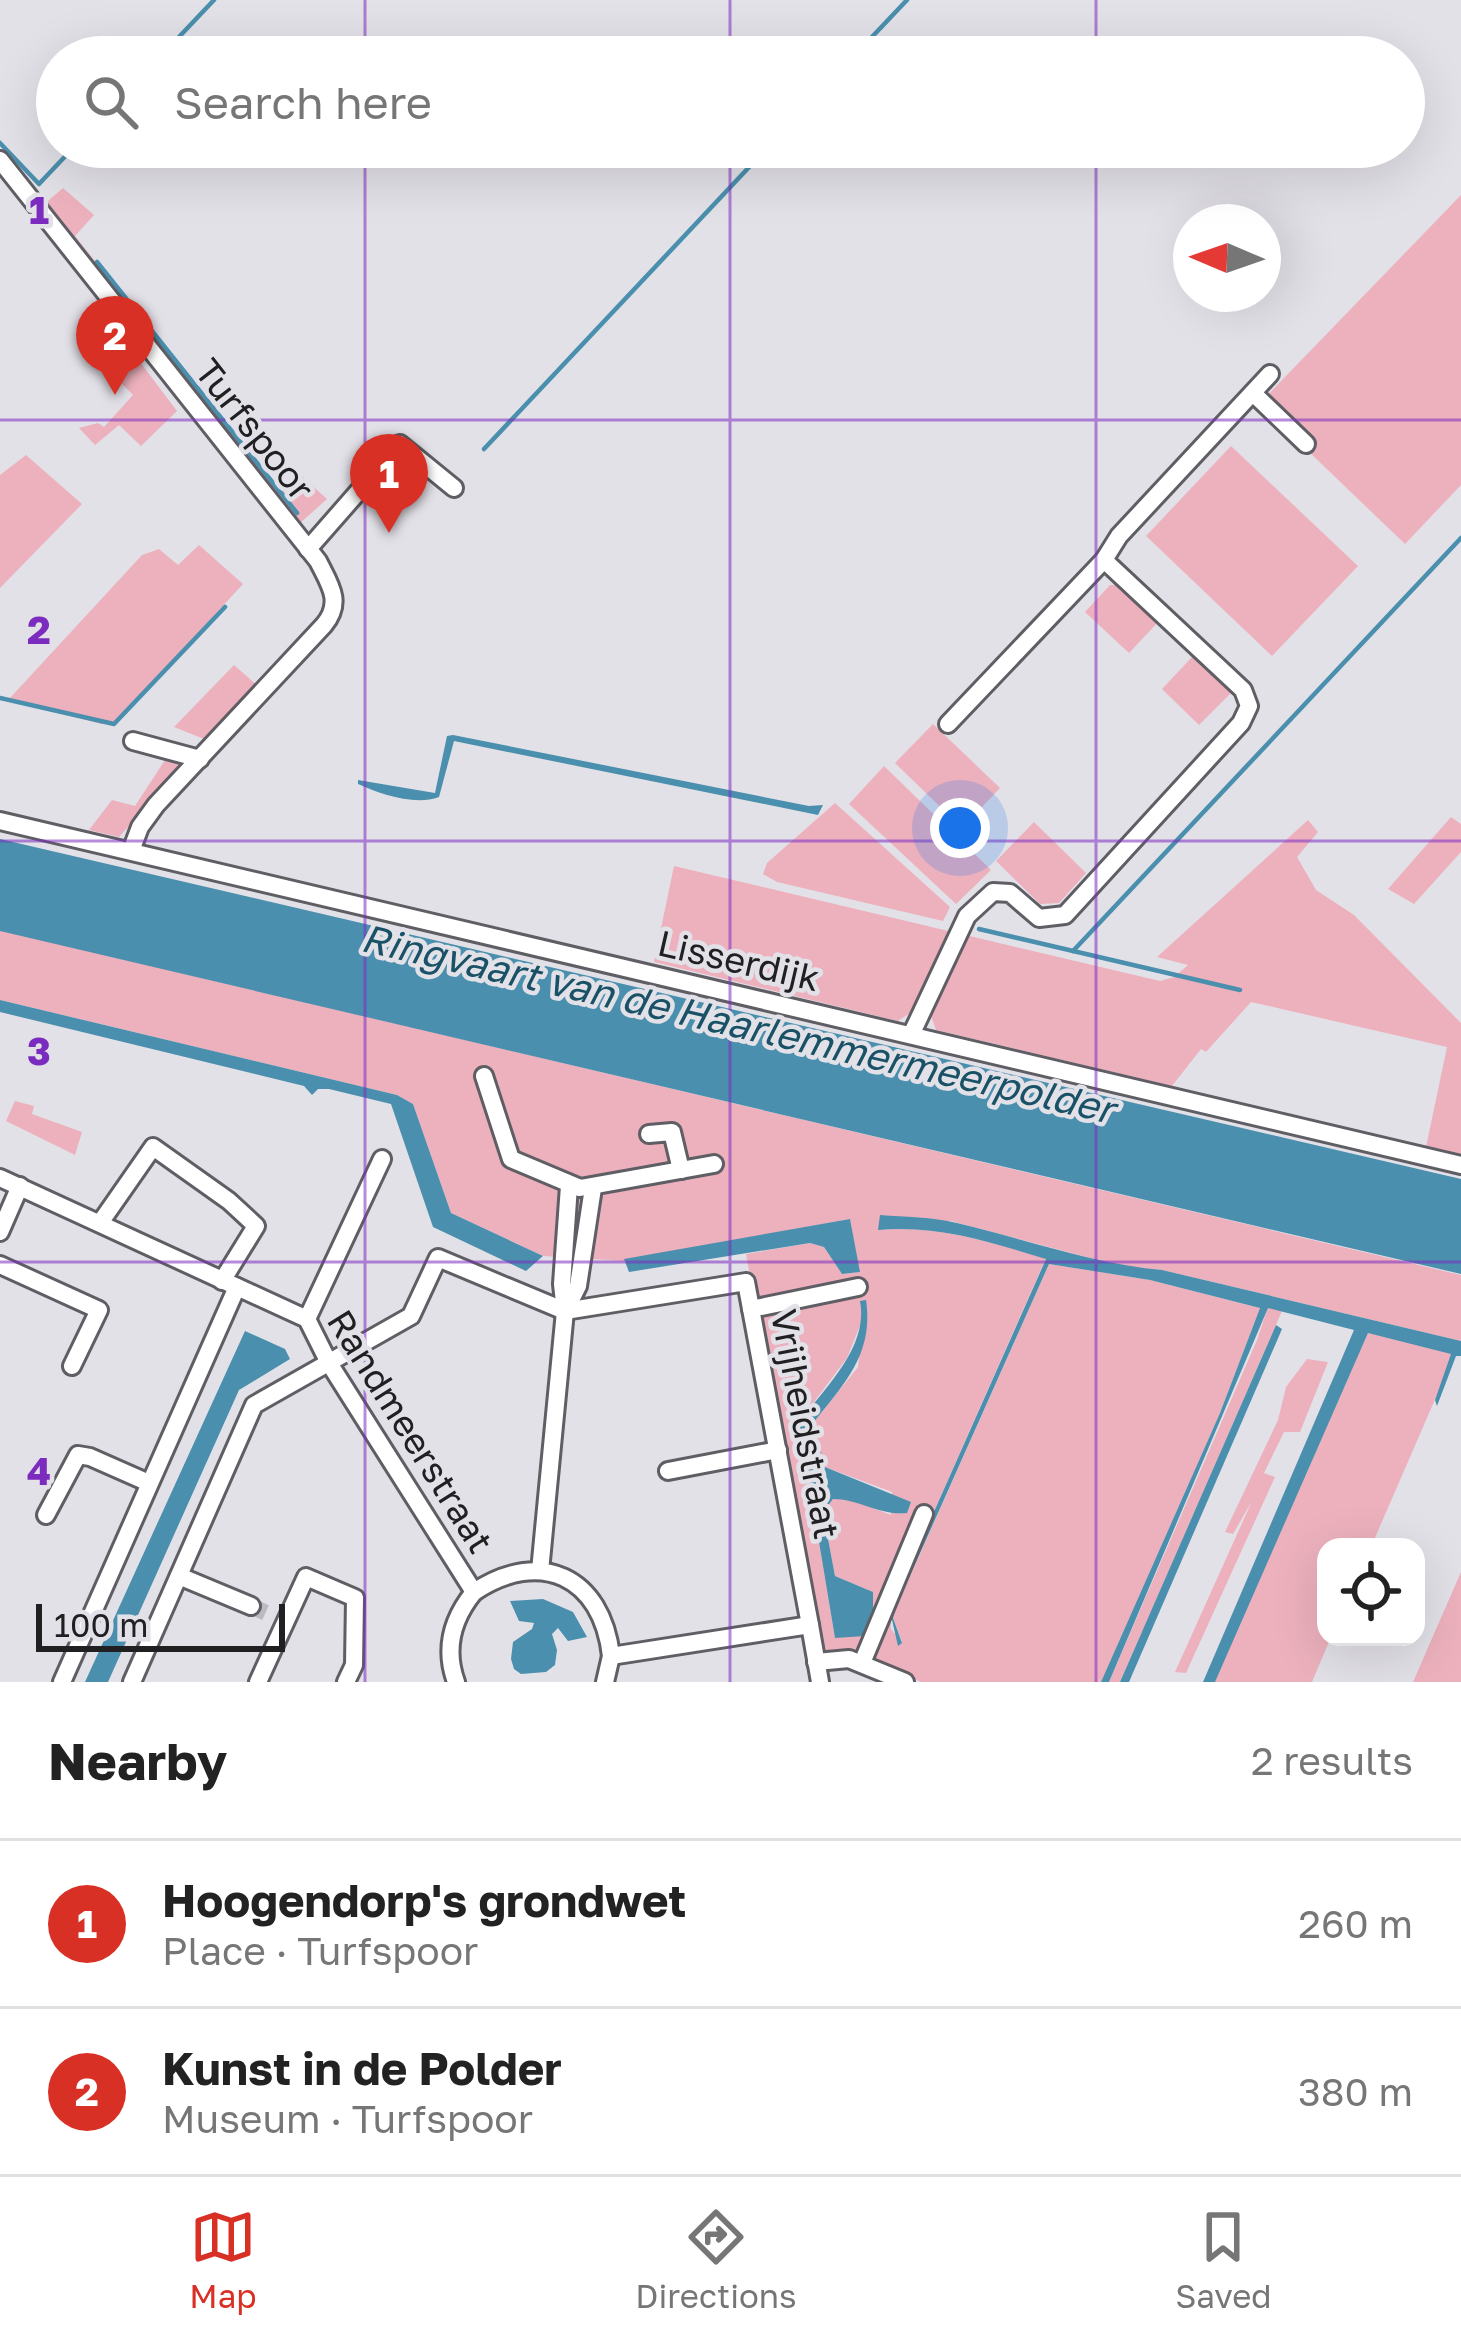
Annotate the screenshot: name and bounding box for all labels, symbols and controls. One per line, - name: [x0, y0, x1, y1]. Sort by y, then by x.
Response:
- search box: [36, 36, 1425, 168]
- icon: search: [78, 69, 144, 135]
- text: Search here: [174, 75, 432, 129]
- text: 1: [29, 186, 49, 233]
- north arrow: [1173, 204, 1281, 312]
- pin: 2: [76, 296, 154, 395]
- street label: Turfspoor: [187, 350, 323, 508]
- pin: 1: [350, 434, 428, 533]
- text: 2: [27, 606, 51, 653]
- your location: [930, 798, 990, 858]
- water label: Ringvaart van de Haarlemmermeerpolder: [357, 913, 1123, 1134]
- street label: Lisserdijk: [654, 921, 824, 999]
- text: 3: [27, 1027, 51, 1074]
- street label: Randmeerstraat: [319, 1302, 503, 1560]
- street label: Vrijheidstraat: [763, 1306, 849, 1542]
- text: 4: [27, 1447, 51, 1494]
- map controls: [1317, 1538, 1425, 1646]
- button: locate: [1317, 1538, 1425, 1646]
- scale bar: [36, 1598, 285, 1651]
- text: 100 m: [54, 1605, 148, 1644]
- text: Nearby: [48, 1730, 227, 1791]
- text: 2 results: [1251, 1737, 1413, 1784]
- text: Hoogendorp's grondwet: [162, 1873, 686, 1927]
- text: 1: [77, 1900, 97, 1947]
- text: 260 m: [1298, 1900, 1413, 1947]
- text: Place · Turfspoor: [162, 1927, 478, 1974]
- text: Kunst in de Polder: [162, 2041, 562, 2095]
- text: 2: [75, 2068, 99, 2115]
- text: 380 m: [1298, 2068, 1413, 2115]
- text: Museum · Turfspoor: [162, 2095, 533, 2142]
- tab: Map: [189, 2204, 257, 2315]
- tab: Directions: [635, 2204, 797, 2315]
- tab: Saved: [1175, 2204, 1272, 2315]

